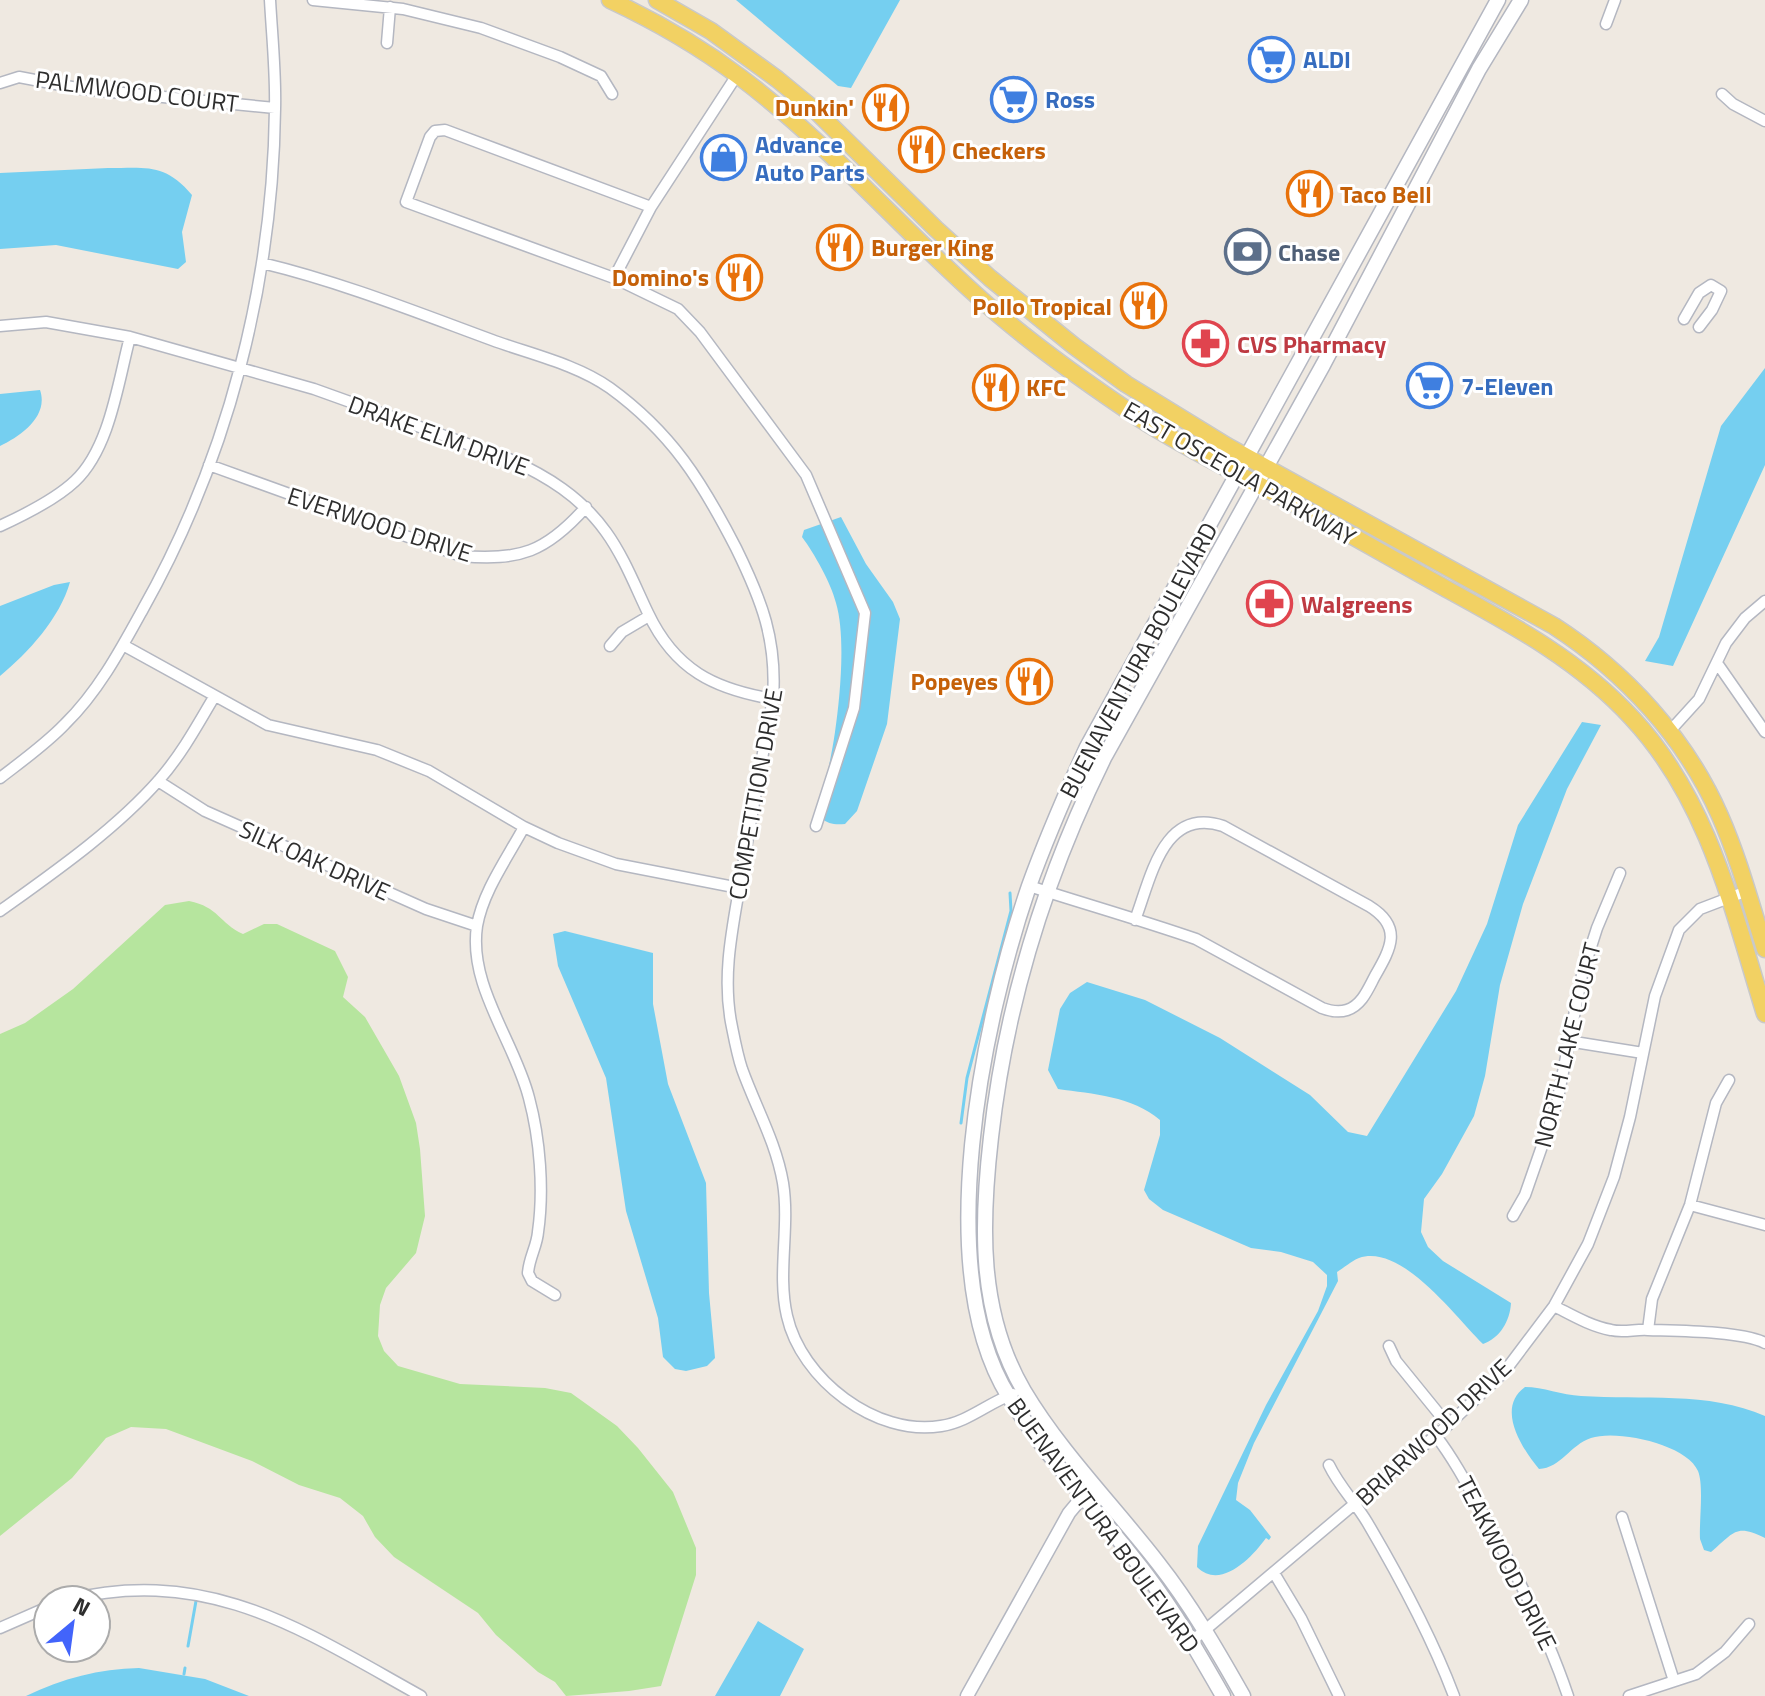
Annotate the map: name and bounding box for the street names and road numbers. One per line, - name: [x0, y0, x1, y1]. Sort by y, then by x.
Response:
- street label: PALMWOOD COURT: [33, 61, 241, 121]
- street label: DRAKE ELM DRIVE: [343, 386, 535, 484]
- street label: EAST OSCEOLA PARKWAY: [1117, 392, 1363, 554]
- street label: EVERWOOD DRIVE: [283, 477, 477, 571]
- street label: BUENAVENTURA BOULEVARD: [1050, 516, 1226, 804]
- street label: COMPETITION DRIVE: [719, 685, 791, 903]
- street label: SILK OAK DRIVE: [234, 811, 396, 909]
- street label: NORTH LAKE COURT: [1524, 938, 1610, 1151]
- street label: BRIARWOOD DRIVE: [1347, 1350, 1519, 1514]
- street label: BUENAVENTURA BOULEVARD: [999, 1390, 1209, 1660]
- street label: TEAKWOOD DRIVE: [1448, 1470, 1566, 1656]

